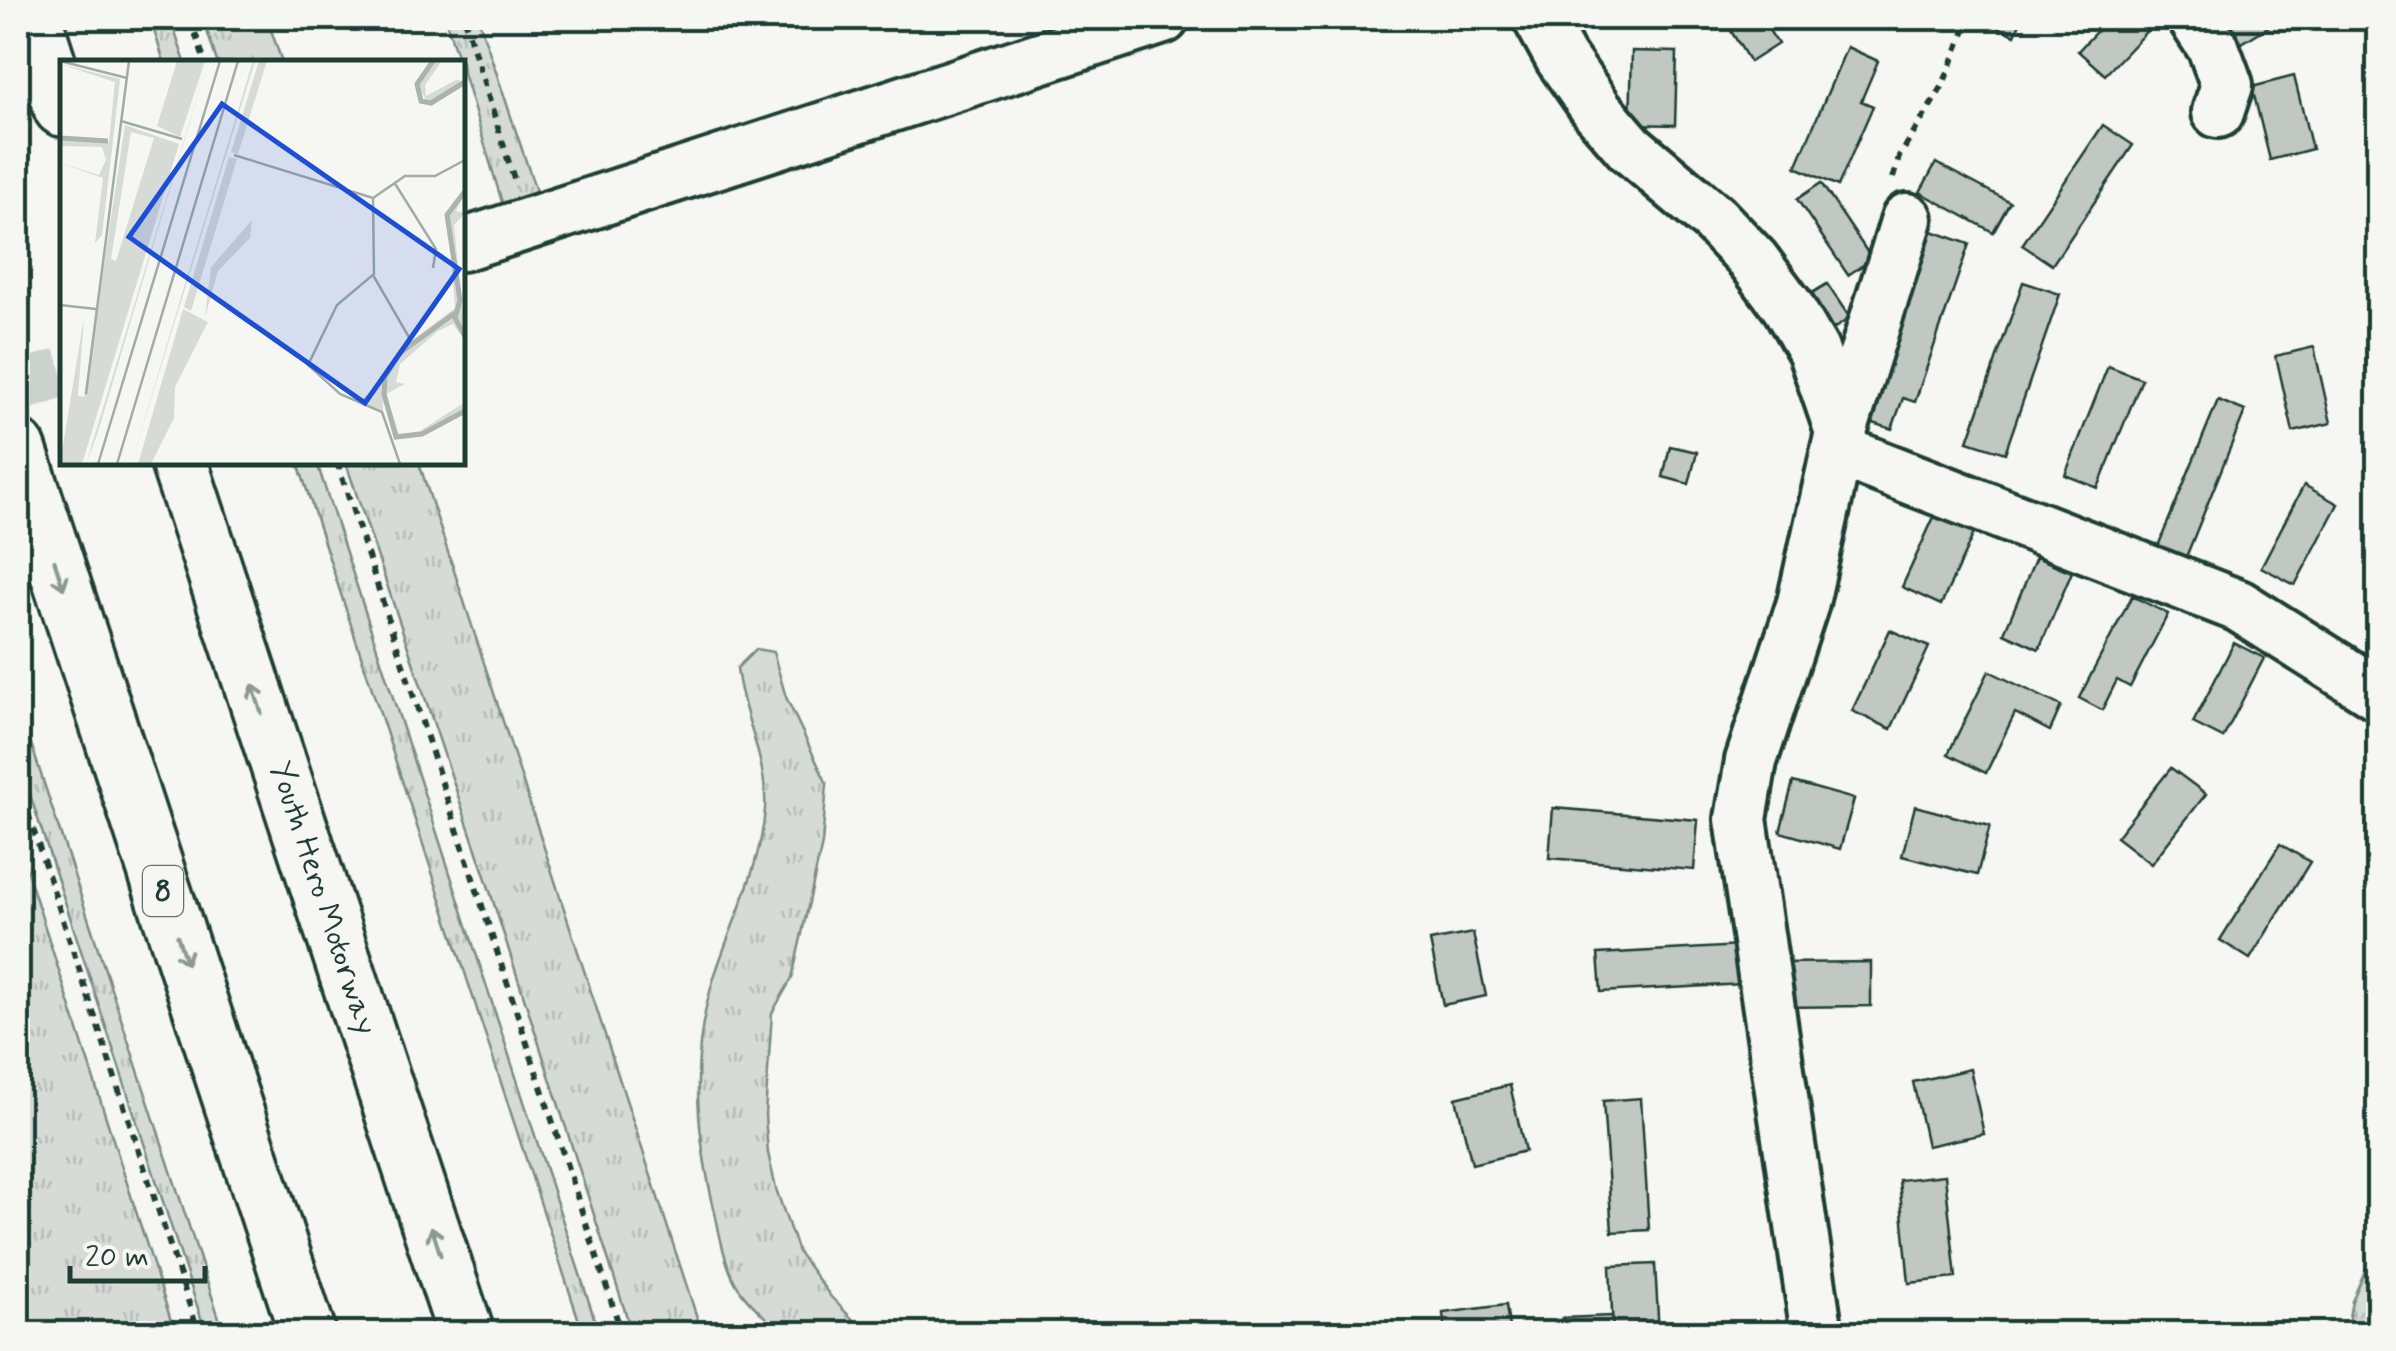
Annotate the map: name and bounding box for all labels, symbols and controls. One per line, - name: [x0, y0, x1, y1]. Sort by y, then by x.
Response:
- inset map: [60, 60, 465, 465]
- one-way arrow: [51, 558, 69, 590]
- one-way arrow: [247, 684, 265, 716]
- street label: Youth Hero Motorway: [259, 756, 387, 1040]
- road number: 8: [143, 866, 183, 916]
- one-way arrow: [174, 933, 192, 965]
- scale bar: [70, 1221, 205, 1283]
- one-way arrow: [425, 1226, 443, 1257]
- text: 20 m: [85, 1238, 149, 1277]

